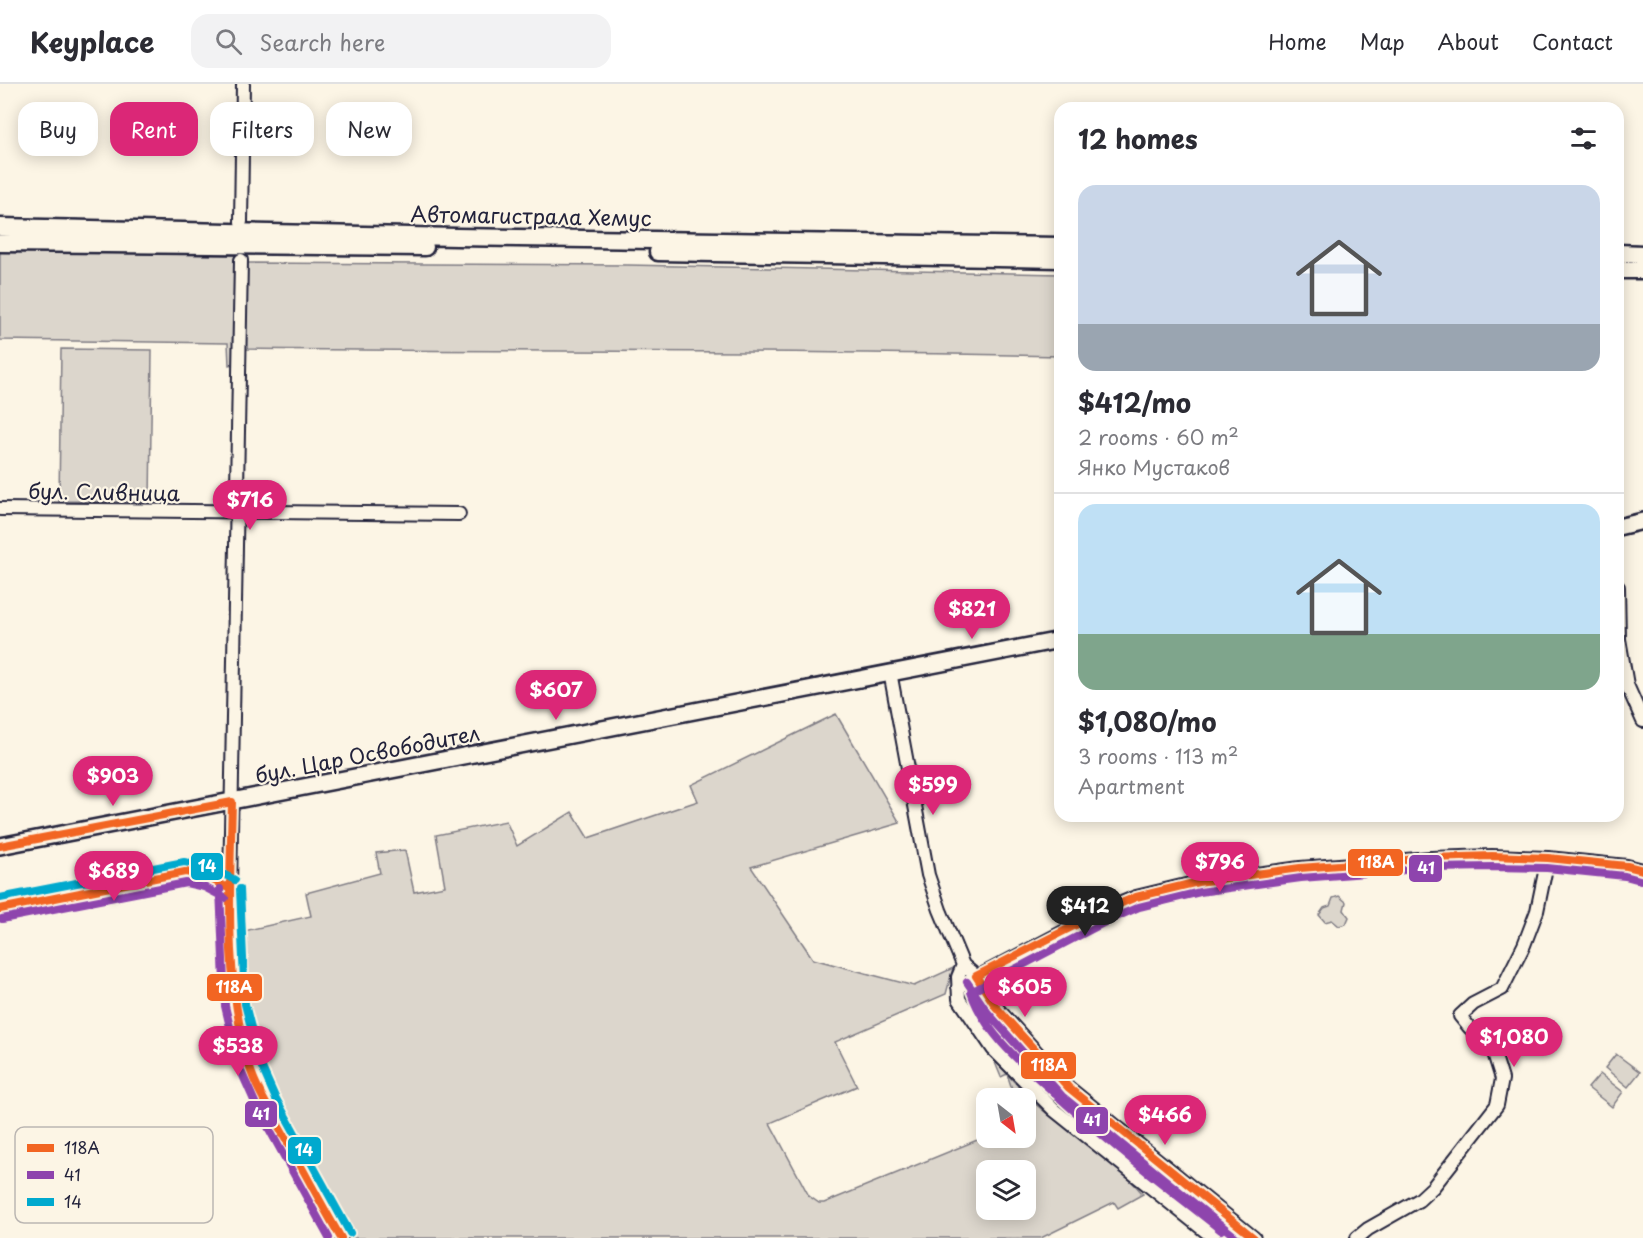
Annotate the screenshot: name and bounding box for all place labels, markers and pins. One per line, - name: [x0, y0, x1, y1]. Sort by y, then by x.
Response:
- pin: $716: [214, 480, 286, 531]
- pin: $821: [936, 589, 1008, 640]
- pin: $607: [520, 670, 592, 721]
- pin: $903: [77, 756, 149, 807]
- pin: $599: [897, 765, 969, 816]
- pin: $796: [1184, 842, 1256, 893]
- pin: $689: [78, 851, 150, 902]
- pin: $412: [1049, 886, 1121, 937]
- pin: $605: [989, 967, 1061, 1018]
- pin: $1,080: [1465, 1017, 1563, 1068]
- pin: $538: [202, 1026, 274, 1077]
- pin: $466: [1129, 1095, 1201, 1146]

